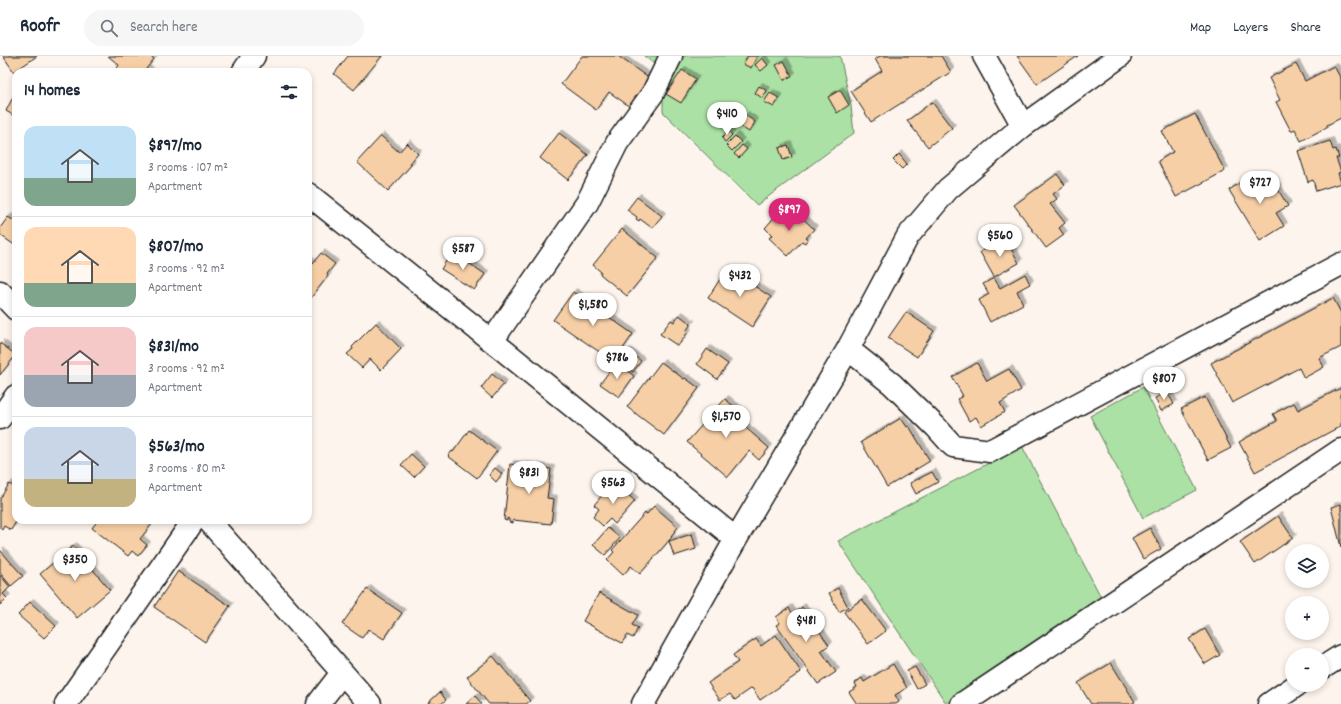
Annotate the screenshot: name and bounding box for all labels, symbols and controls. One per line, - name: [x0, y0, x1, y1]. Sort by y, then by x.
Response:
- search box: [84, 10, 364, 46]
- text: Roofr: [20, 14, 60, 41]
- icon: search: [98, 17, 120, 39]
- text: Search here: [130, 17, 198, 39]
- text: Map: [1190, 18, 1211, 38]
- text: Layers: [1233, 18, 1268, 38]
- text: Share: [1290, 18, 1321, 38]
- text: 14 homes: [24, 80, 80, 104]
- icon: filters: [278, 81, 300, 103]
- pin: $410: [703, 102, 751, 136]
- text: $410: [716, 105, 738, 124]
- text: $897/mo: [148, 135, 202, 159]
- icon: home: [56, 142, 104, 190]
- text: 3 rooms · 107 m²: [148, 159, 228, 178]
- pin: $727: [1236, 171, 1284, 205]
- text: $727: [1249, 174, 1271, 193]
- text: Apartment: [148, 178, 202, 197]
- pin: $897: [765, 198, 813, 232]
- text: $897: [778, 201, 800, 220]
- pin: $560: [976, 224, 1024, 258]
- text: $560: [987, 227, 1013, 246]
- text: $807/mo: [148, 236, 203, 260]
- pin: $587: [439, 237, 487, 271]
- text: $587: [452, 240, 474, 259]
- icon: home: [56, 243, 104, 291]
- text: 3 rooms · 92 m²: [148, 260, 225, 279]
- pin: $432: [716, 264, 764, 298]
- text: $432: [728, 267, 752, 286]
- text: Apartment: [148, 279, 202, 298]
- pin: $1,580: [560, 293, 626, 327]
- text: $1,580: [578, 296, 608, 315]
- text: $831/mo: [148, 336, 199, 360]
- icon: home: [56, 343, 104, 391]
- pin: $786: [593, 346, 641, 380]
- text: $786: [605, 349, 629, 368]
- text: 3 rooms · 92 m²: [148, 360, 225, 379]
- pin: $807: [1140, 367, 1188, 401]
- text: $807: [1152, 370, 1176, 389]
- text: Apartment: [148, 379, 202, 398]
- pin: $1,570: [693, 405, 759, 439]
- text: $1,570: [711, 408, 741, 427]
- text: $563/mo: [148, 436, 204, 460]
- icon: home: [56, 443, 104, 491]
- text: 3 rooms · 80 m²: [148, 460, 225, 479]
- pin: $831: [505, 461, 553, 495]
- text: $831: [519, 464, 539, 483]
- pin: $563: [589, 471, 637, 505]
- text: $563: [601, 474, 625, 493]
- text: Apartment: [148, 479, 202, 498]
- map controls: [1285, 544, 1329, 692]
- button: layers: [1285, 544, 1329, 588]
- pin: $350: [51, 548, 99, 582]
- text: $350: [62, 551, 88, 570]
- button: +: [1285, 596, 1329, 640]
- pin: $481: [782, 609, 830, 643]
- text: $481: [796, 612, 816, 631]
- button: −: [1285, 648, 1329, 692]

